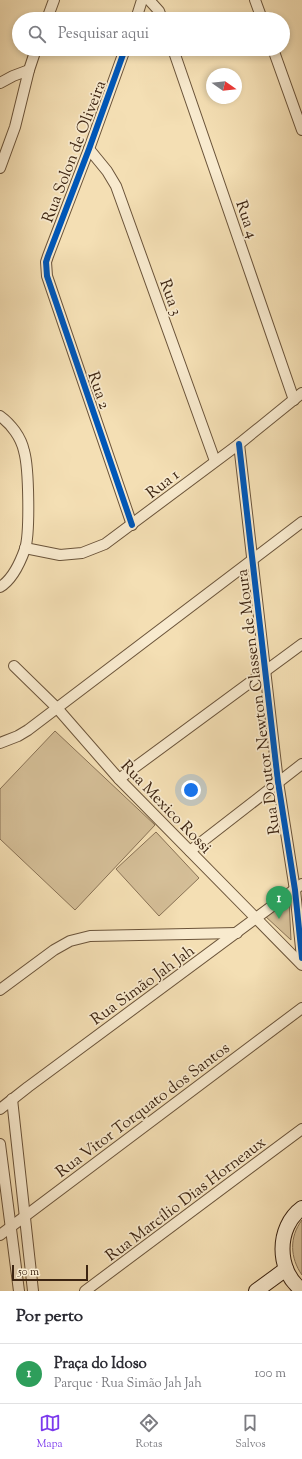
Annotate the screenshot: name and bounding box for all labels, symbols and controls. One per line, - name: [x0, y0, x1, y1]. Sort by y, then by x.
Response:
- search box: [12, 12, 290, 56]
- icon: search: [26, 23, 48, 45]
- text: Pesquisar aqui: [58, 24, 149, 45]
- north arrow: [206, 68, 242, 104]
- street label: Rua Solon de Oliveira: [38, 77, 113, 226]
- street label: Rua 4: [228, 198, 263, 242]
- street label: Rua 3: [152, 276, 187, 319]
- street label: Rua 2: [80, 369, 115, 413]
- street label: Rua 1: [142, 464, 185, 505]
- street label: Rua Doutor Newton Classen de Moura: [232, 567, 287, 836]
- street label: Rua Mexico Rossi: [114, 756, 216, 860]
- your location: [181, 780, 201, 800]
- pin: 1: [266, 886, 292, 919]
- street label: Rua Simão Jah Jah: [87, 940, 201, 1032]
- street label: Rua Vitor Torquato dos Santos: [52, 1038, 235, 1184]
- street label: Rua Marcílio Dias Horneaux: [102, 1132, 272, 1268]
- scale bar: [12, 1263, 88, 1282]
- text: 50 m: [18, 1264, 39, 1280]
- text: Por perto: [16, 1305, 83, 1329]
- text: Praça do Idoso: [54, 1354, 147, 1375]
- text: 1: [27, 1365, 31, 1383]
- text: 100 m: [254, 1365, 286, 1383]
- text: Parque · Rua Simão Jah Jah: [54, 1375, 202, 1393]
- tab: Mapa: [36, 1412, 63, 1452]
- tab: Rotas: [136, 1412, 162, 1452]
- tab: Salvos: [235, 1412, 266, 1452]

